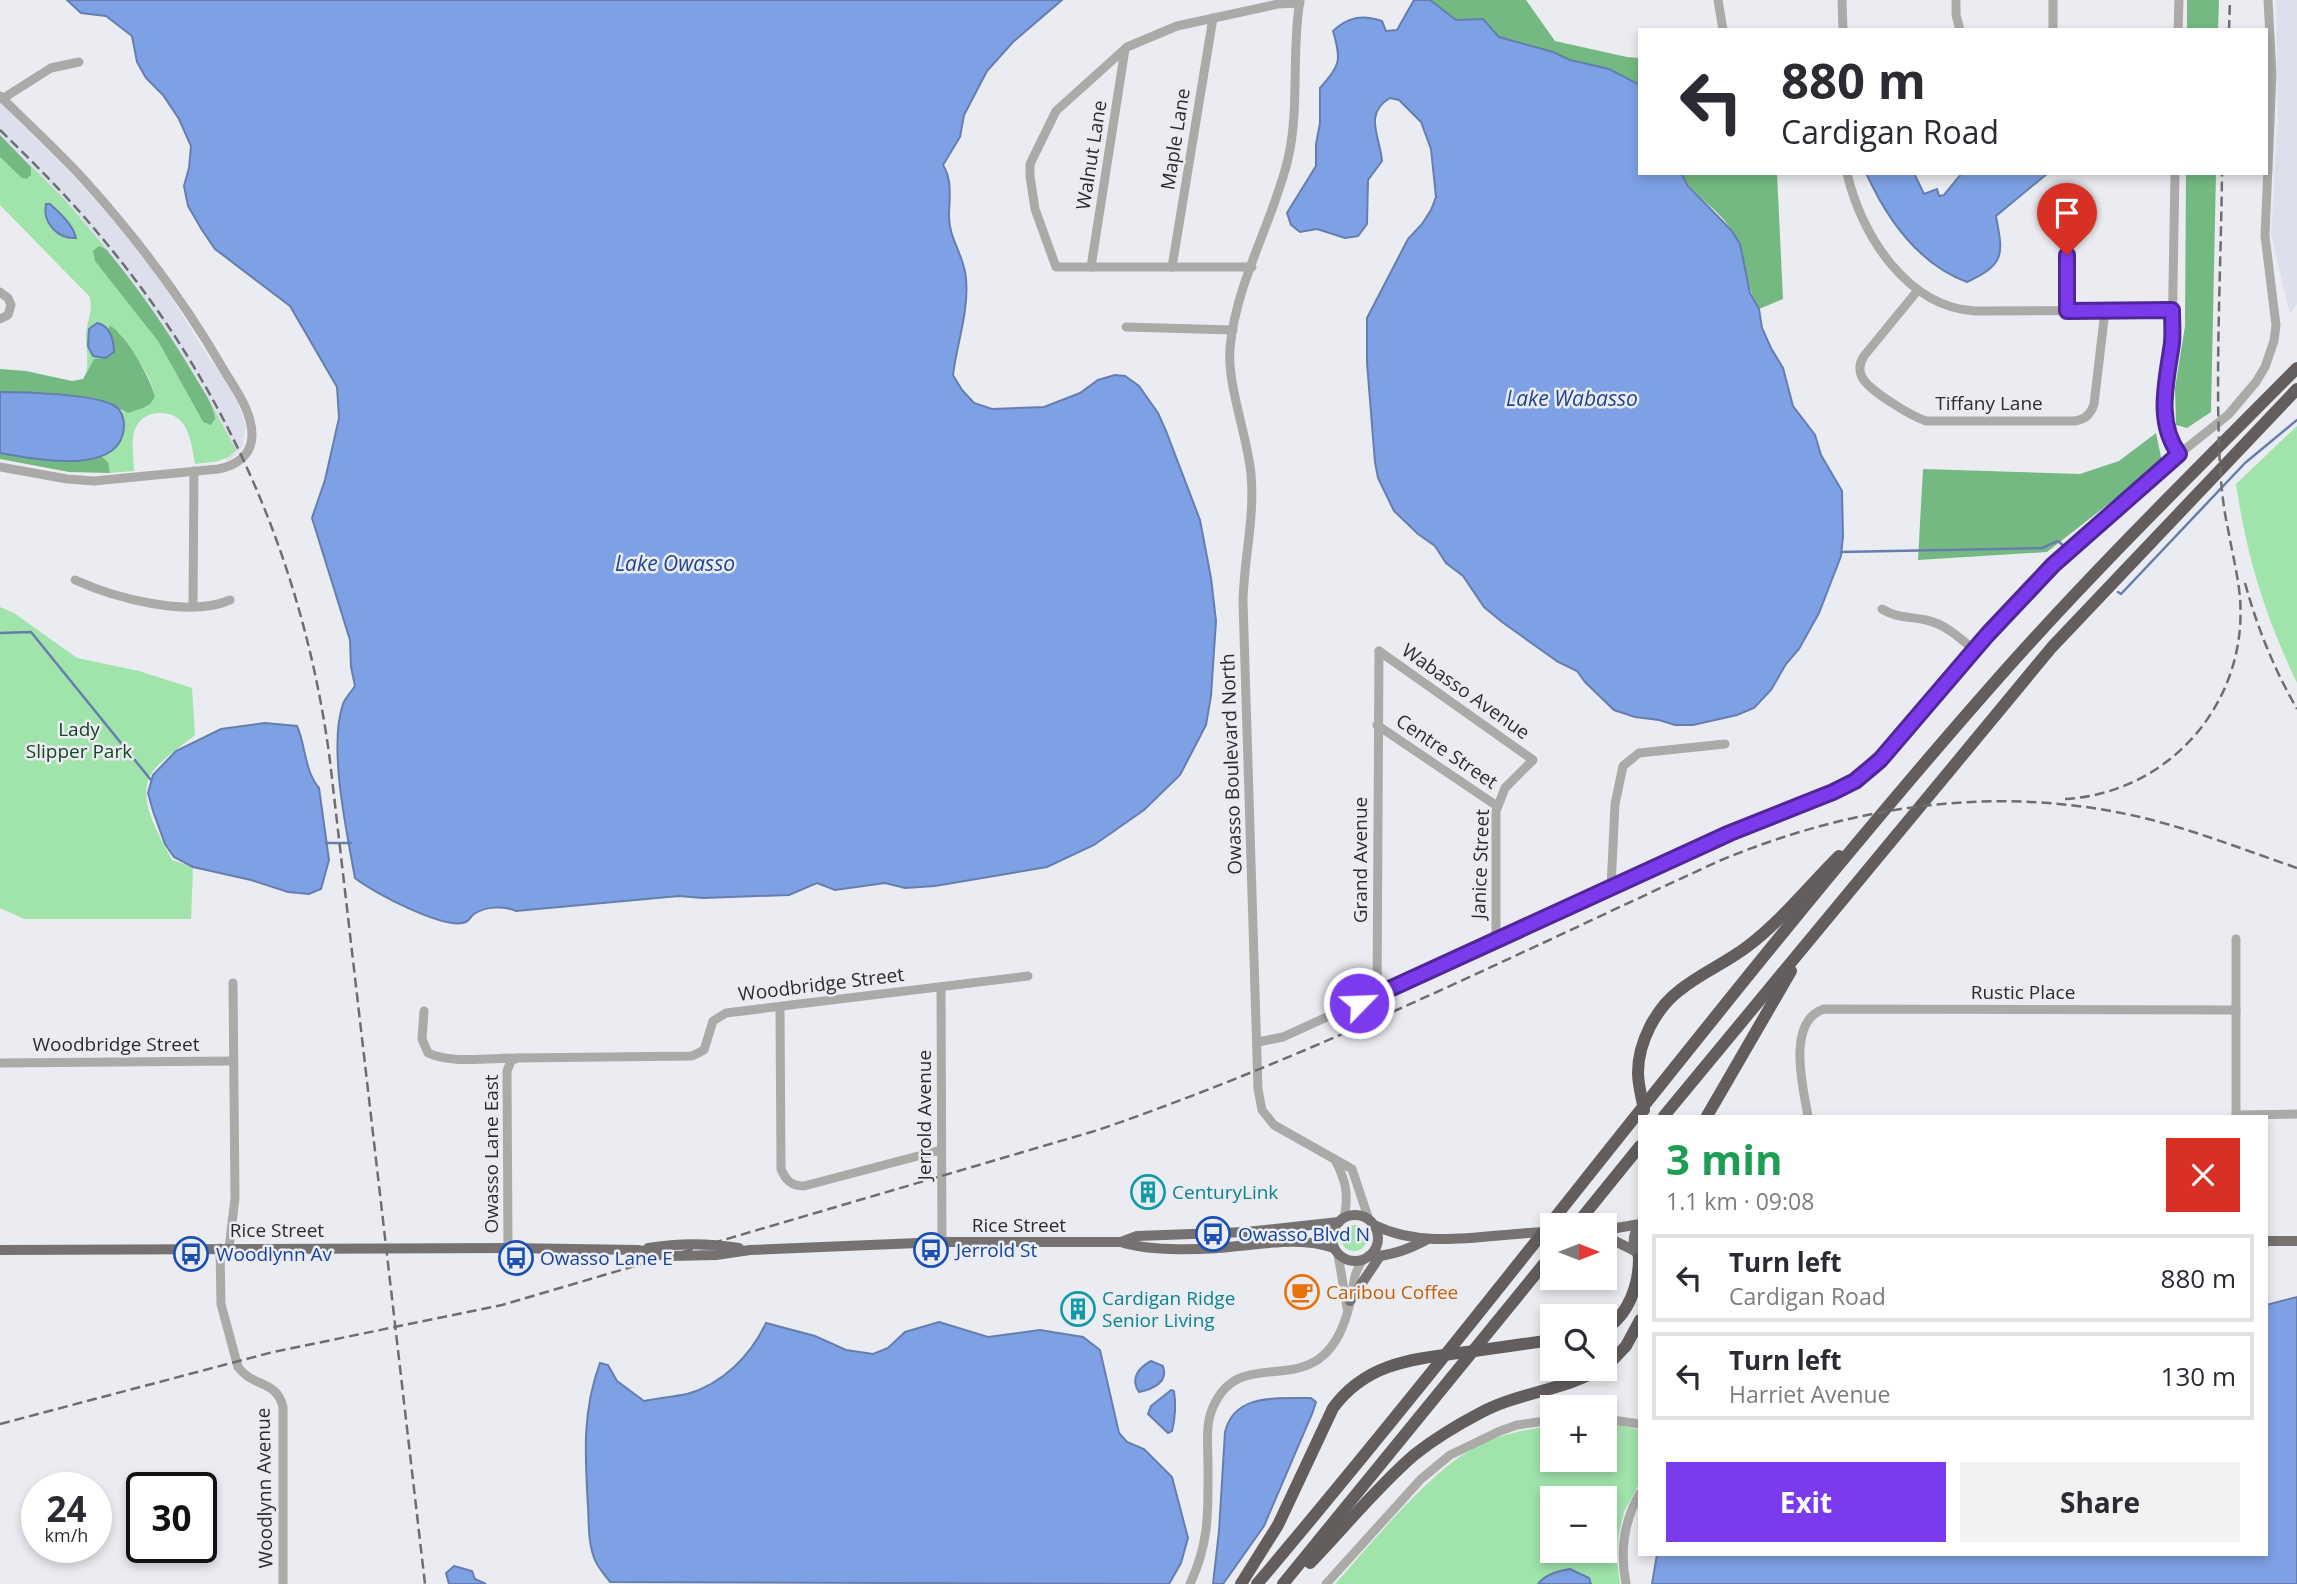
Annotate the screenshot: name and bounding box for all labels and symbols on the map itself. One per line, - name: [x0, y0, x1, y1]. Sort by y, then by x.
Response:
- street label: Maple Lane: [1154, 86, 1196, 192]
- street label: Walnut Lane: [1069, 98, 1113, 212]
- pin: [2037, 183, 2097, 255]
- water label: Lake Wabasso: [1506, 384, 1638, 412]
- street label: Tiffany Lane: [1935, 390, 2043, 416]
- water label: Lake Owasso: [615, 549, 735, 577]
- street label: Wabasso Avenue: [1397, 637, 1535, 745]
- street label: Owasso Boulevard North: [1214, 653, 1248, 875]
- street label: Centre Street: [1391, 707, 1503, 795]
- park label: Lady Slipper Park: [26, 716, 132, 764]
- street label: Grand Avenue: [1347, 797, 1373, 923]
- street label: Janice Street: [1465, 808, 1495, 921]
- street label: Woodbridge Street: [737, 961, 906, 1007]
- position arrow: [1322, 966, 1396, 1040]
- street label: Rustic Place: [1971, 979, 2075, 1005]
- street label: Woodbridge Street: [33, 1031, 200, 1057]
- street label: Jerrold Avenue: [911, 1050, 937, 1182]
- street label: Owasso Lane East: [478, 1074, 504, 1234]
- building icon: CenturyLink: [1129, 1173, 1167, 1211]
- place label: CenturyLink: [1172, 1179, 1278, 1205]
- street label: Rice Street: [972, 1212, 1066, 1238]
- north arrow: [1540, 1213, 1617, 1290]
- bus stop icon: Owasso Blvd N: [1194, 1215, 1232, 1253]
- street label: Rice Street: [230, 1217, 324, 1243]
- place label: Owasso Blvd N: [1238, 1221, 1370, 1247]
- bus stop icon: Jerrold St: [912, 1231, 950, 1269]
- bus stop icon: Woodlynn Av: [172, 1235, 210, 1273]
- place label: Jerrold St: [954, 1237, 1038, 1263]
- bus stop icon: Owasso Lane E: [497, 1239, 535, 1277]
- place label: Woodlynn Av: [216, 1241, 333, 1267]
- place label: Owasso Lane E: [540, 1245, 673, 1271]
- cafe icon: Caribou Coffee: [1283, 1273, 1321, 1311]
- place label: Caribou Coffee: [1326, 1279, 1458, 1305]
- place label: Cardigan Ridge Senior Living: [1102, 1285, 1235, 1333]
- building icon: Cardigan Ridge Senior Living: [1059, 1290, 1097, 1328]
- street label: Woodlynn Avenue: [250, 1407, 278, 1569]
- speed limit sign: 30: [126, 1472, 217, 1563]

